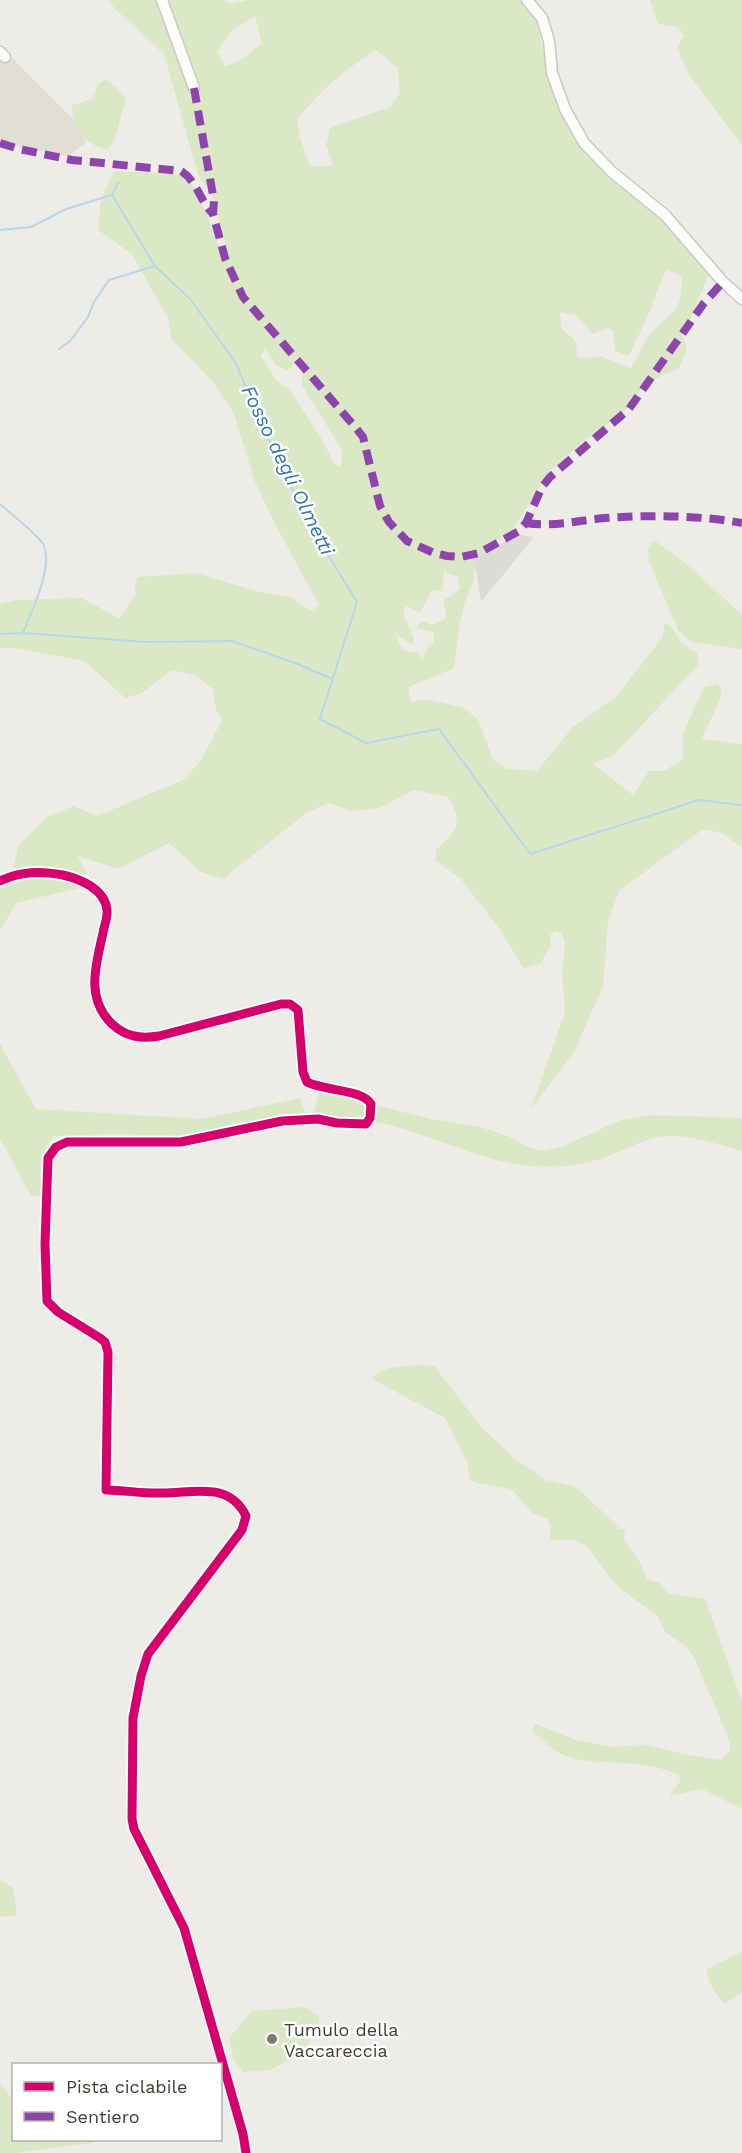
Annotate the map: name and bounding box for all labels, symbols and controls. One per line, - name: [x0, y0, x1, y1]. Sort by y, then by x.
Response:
- water label: Fosso degli Olmetti: [237, 381, 340, 559]
- place label: Tumulo della Vaccareccia: [284, 2019, 398, 2061]
- marker: Tumulo della Vaccareccia: [265, 2032, 279, 2046]
- legend: [12, 2063, 222, 2141]
- text: Pista ciclabile: [66, 2076, 187, 2097]
- text: Sentiero: [66, 2106, 140, 2127]

